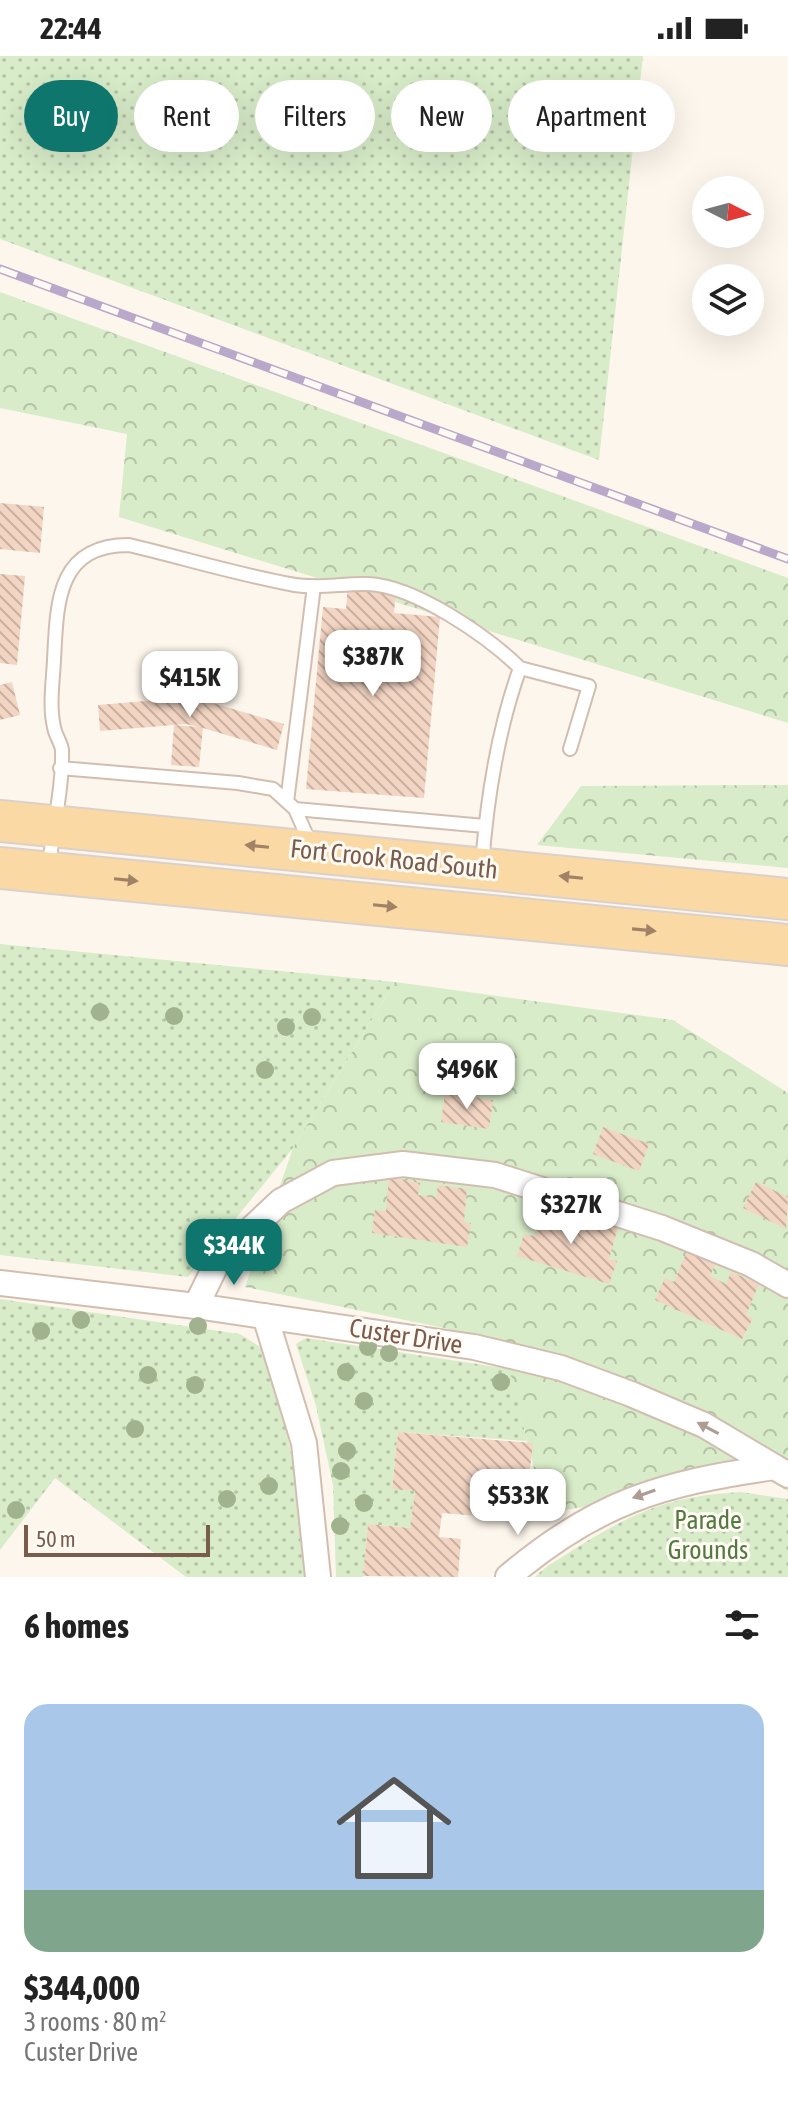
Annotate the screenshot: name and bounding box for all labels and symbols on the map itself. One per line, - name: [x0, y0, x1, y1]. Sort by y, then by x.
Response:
- north arrow: [692, 176, 764, 248]
- pin: $387K: [317, 630, 429, 698]
- pin: $415K: [134, 651, 246, 719]
- street label: Fort Crook Road South: [289, 833, 499, 885]
- one-way arrow: [244, 839, 269, 852]
- one-way arrow: [558, 870, 583, 883]
- one-way arrow: [114, 874, 139, 887]
- one-way arrow: [373, 899, 398, 912]
- one-way arrow: [632, 924, 657, 937]
- pin: $496K: [411, 1043, 523, 1111]
- pin: $327K: [515, 1178, 627, 1246]
- pin: $344K: [178, 1219, 290, 1287]
- street label: Custer Drive: [347, 1312, 465, 1360]
- one-way arrow: [696, 1421, 719, 1434]
- pin: $533K: [462, 1469, 574, 1537]
- one-way arrow: [632, 1488, 656, 1500]
- park label: Parade Grounds: [668, 1505, 748, 1565]
- scale bar: [24, 1521, 210, 1557]

